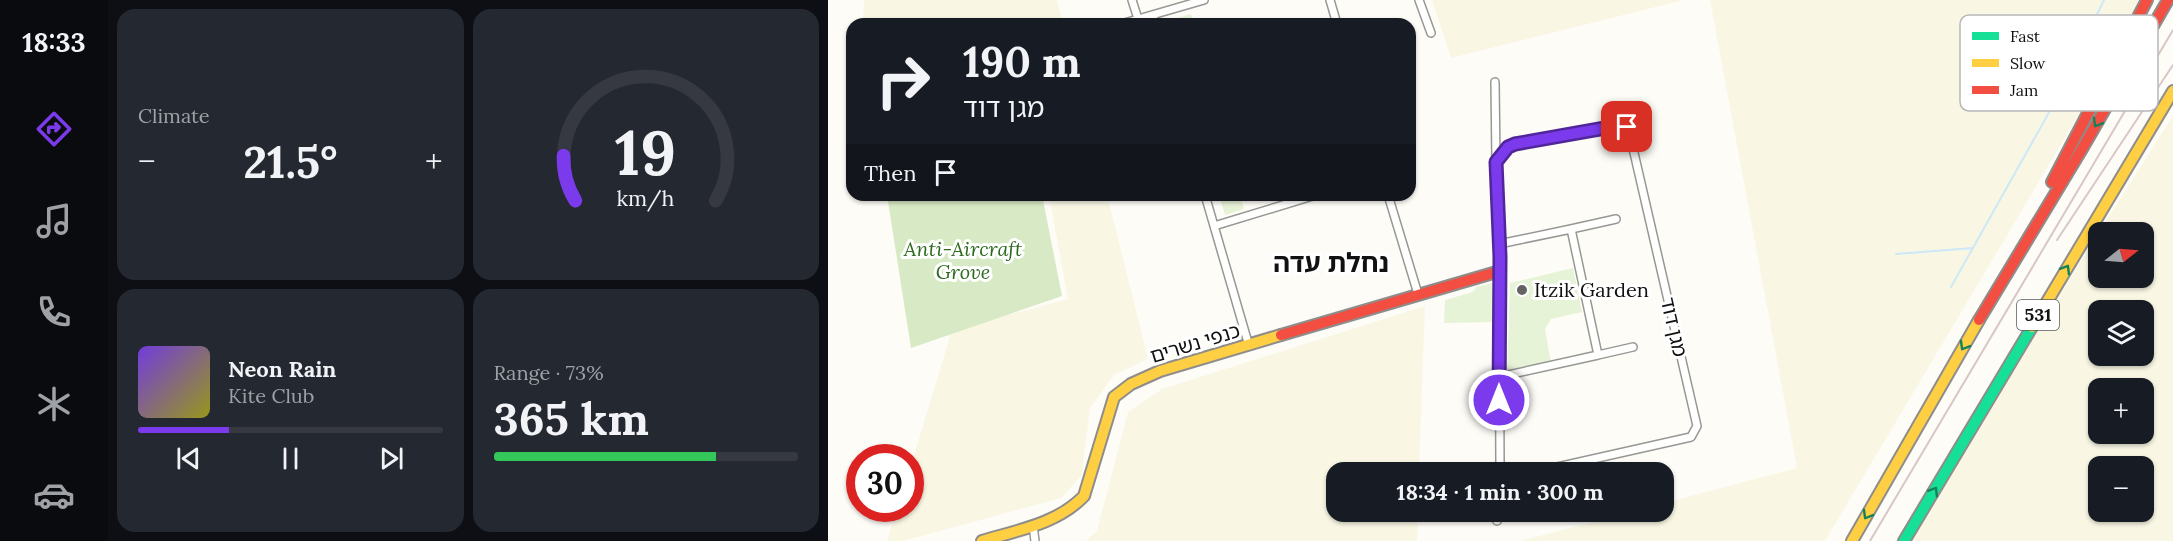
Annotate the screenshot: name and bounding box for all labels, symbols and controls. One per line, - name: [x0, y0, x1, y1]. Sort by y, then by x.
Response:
- legend: [1960, 15, 2158, 111]
- text: 18:33: [22, 25, 86, 59]
- text: Fast: [2010, 26, 2041, 46]
- text: 190 m: [963, 35, 1081, 89]
- icon: right: [864, 42, 942, 120]
- text: Slow: [2010, 53, 2046, 73]
- text: Jam: [2009, 80, 2038, 100]
- text: מגן דוד: [963, 90, 1044, 124]
- pin: [1601, 101, 1652, 152]
- text: Climate: [138, 103, 210, 128]
- icon: directions: [33, 108, 75, 150]
- icon: arrive: [1610, 110, 1643, 143]
- text: 19: [615, 112, 676, 192]
- one-way arrow: [2092, 117, 2104, 127]
- text: 21.5°: [243, 133, 337, 190]
- text: −: [138, 140, 156, 182]
- text: +: [425, 140, 442, 182]
- icon: arrive: [929, 156, 962, 189]
- text: Then: [864, 159, 917, 187]
- text: km/h: [617, 185, 675, 213]
- icon: music: [33, 200, 75, 242]
- north arrow: [2088, 222, 2154, 288]
- map controls: [2088, 222, 2154, 522]
- park label: Anti-Aircraft Grove: [903, 236, 1023, 284]
- district label: נחלת עדה: [1273, 246, 1389, 279]
- one-way arrow: [2058, 265, 2070, 275]
- place label: Itzik Garden: [1534, 277, 1649, 302]
- marker: Itzik Garden: [1515, 283, 1529, 297]
- icon: phone: [33, 291, 75, 333]
- street label: מגן דוד: [1656, 295, 1693, 359]
- road number: 531: [2017, 300, 2059, 330]
- button: layers: [2088, 300, 2154, 366]
- street label: כנפי נשרים: [1147, 317, 1243, 368]
- one-way arrow: [1960, 340, 1971, 350]
- text: Neon Rain: [228, 355, 336, 383]
- text: Range · 73%: [494, 360, 604, 385]
- position arrow: [1467, 368, 1531, 432]
- button: +: [2088, 378, 2154, 444]
- icon: climate: [33, 383, 75, 425]
- text: Kite Club: [228, 383, 314, 408]
- text: 365 km: [494, 390, 649, 447]
- icon: previous: [172, 442, 205, 475]
- icon: pause: [274, 442, 307, 475]
- icon: next: [375, 442, 408, 475]
- speed limit sign: 30: [846, 444, 924, 522]
- button: −: [2088, 456, 2154, 522]
- icon: car: [33, 474, 75, 516]
- text: 18:34 · 1 min · 300 m: [1397, 478, 1603, 506]
- one-way arrow: [1927, 487, 1938, 497]
- one-way arrow: [1863, 509, 1874, 520]

